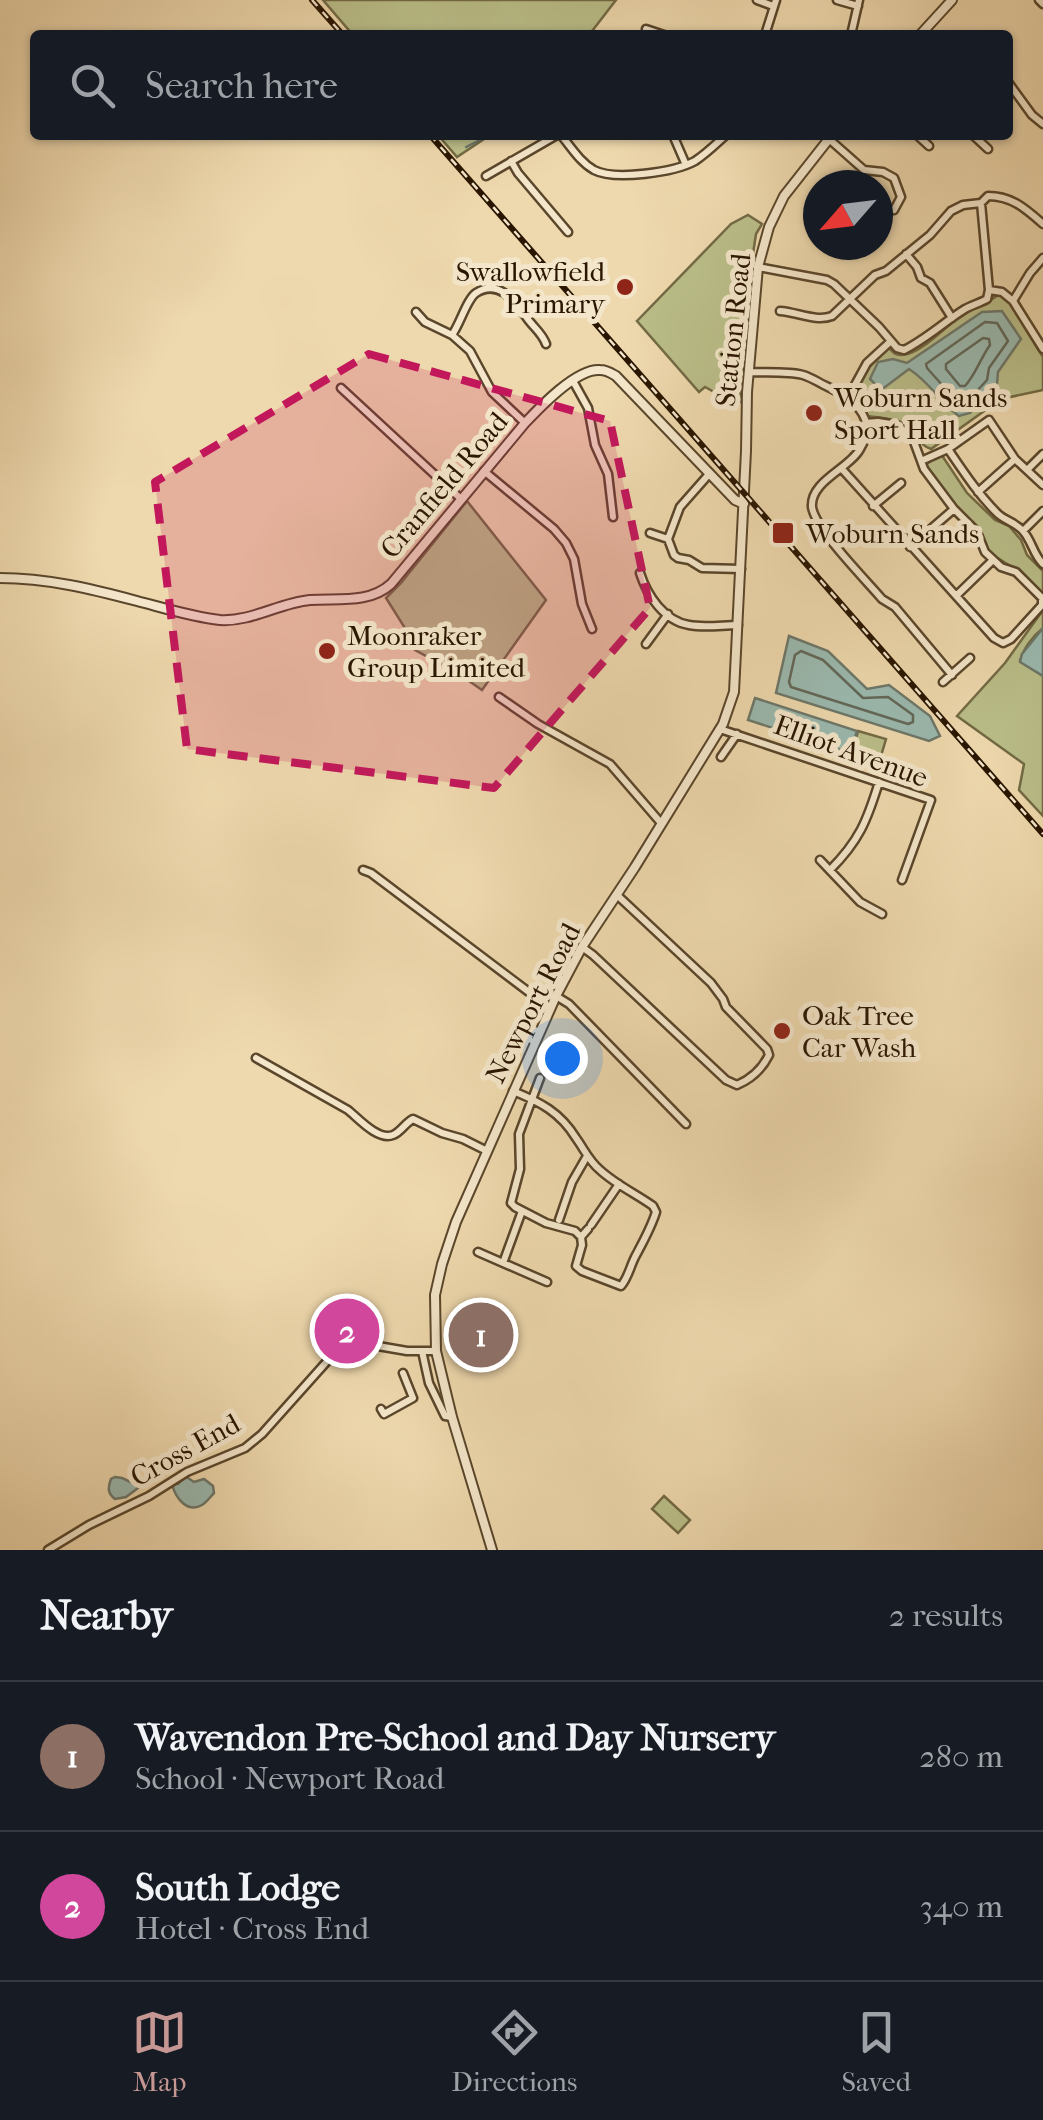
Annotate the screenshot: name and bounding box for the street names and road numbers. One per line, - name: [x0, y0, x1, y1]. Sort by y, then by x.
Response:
- street label: Station Road: [709, 251, 758, 408]
- street label: Cranfield Road: [373, 405, 515, 565]
- street label: Elliot Avenue: [770, 708, 932, 794]
- street label: Newport Road: [479, 917, 588, 1088]
- street label: Cross End: [125, 1406, 246, 1493]

